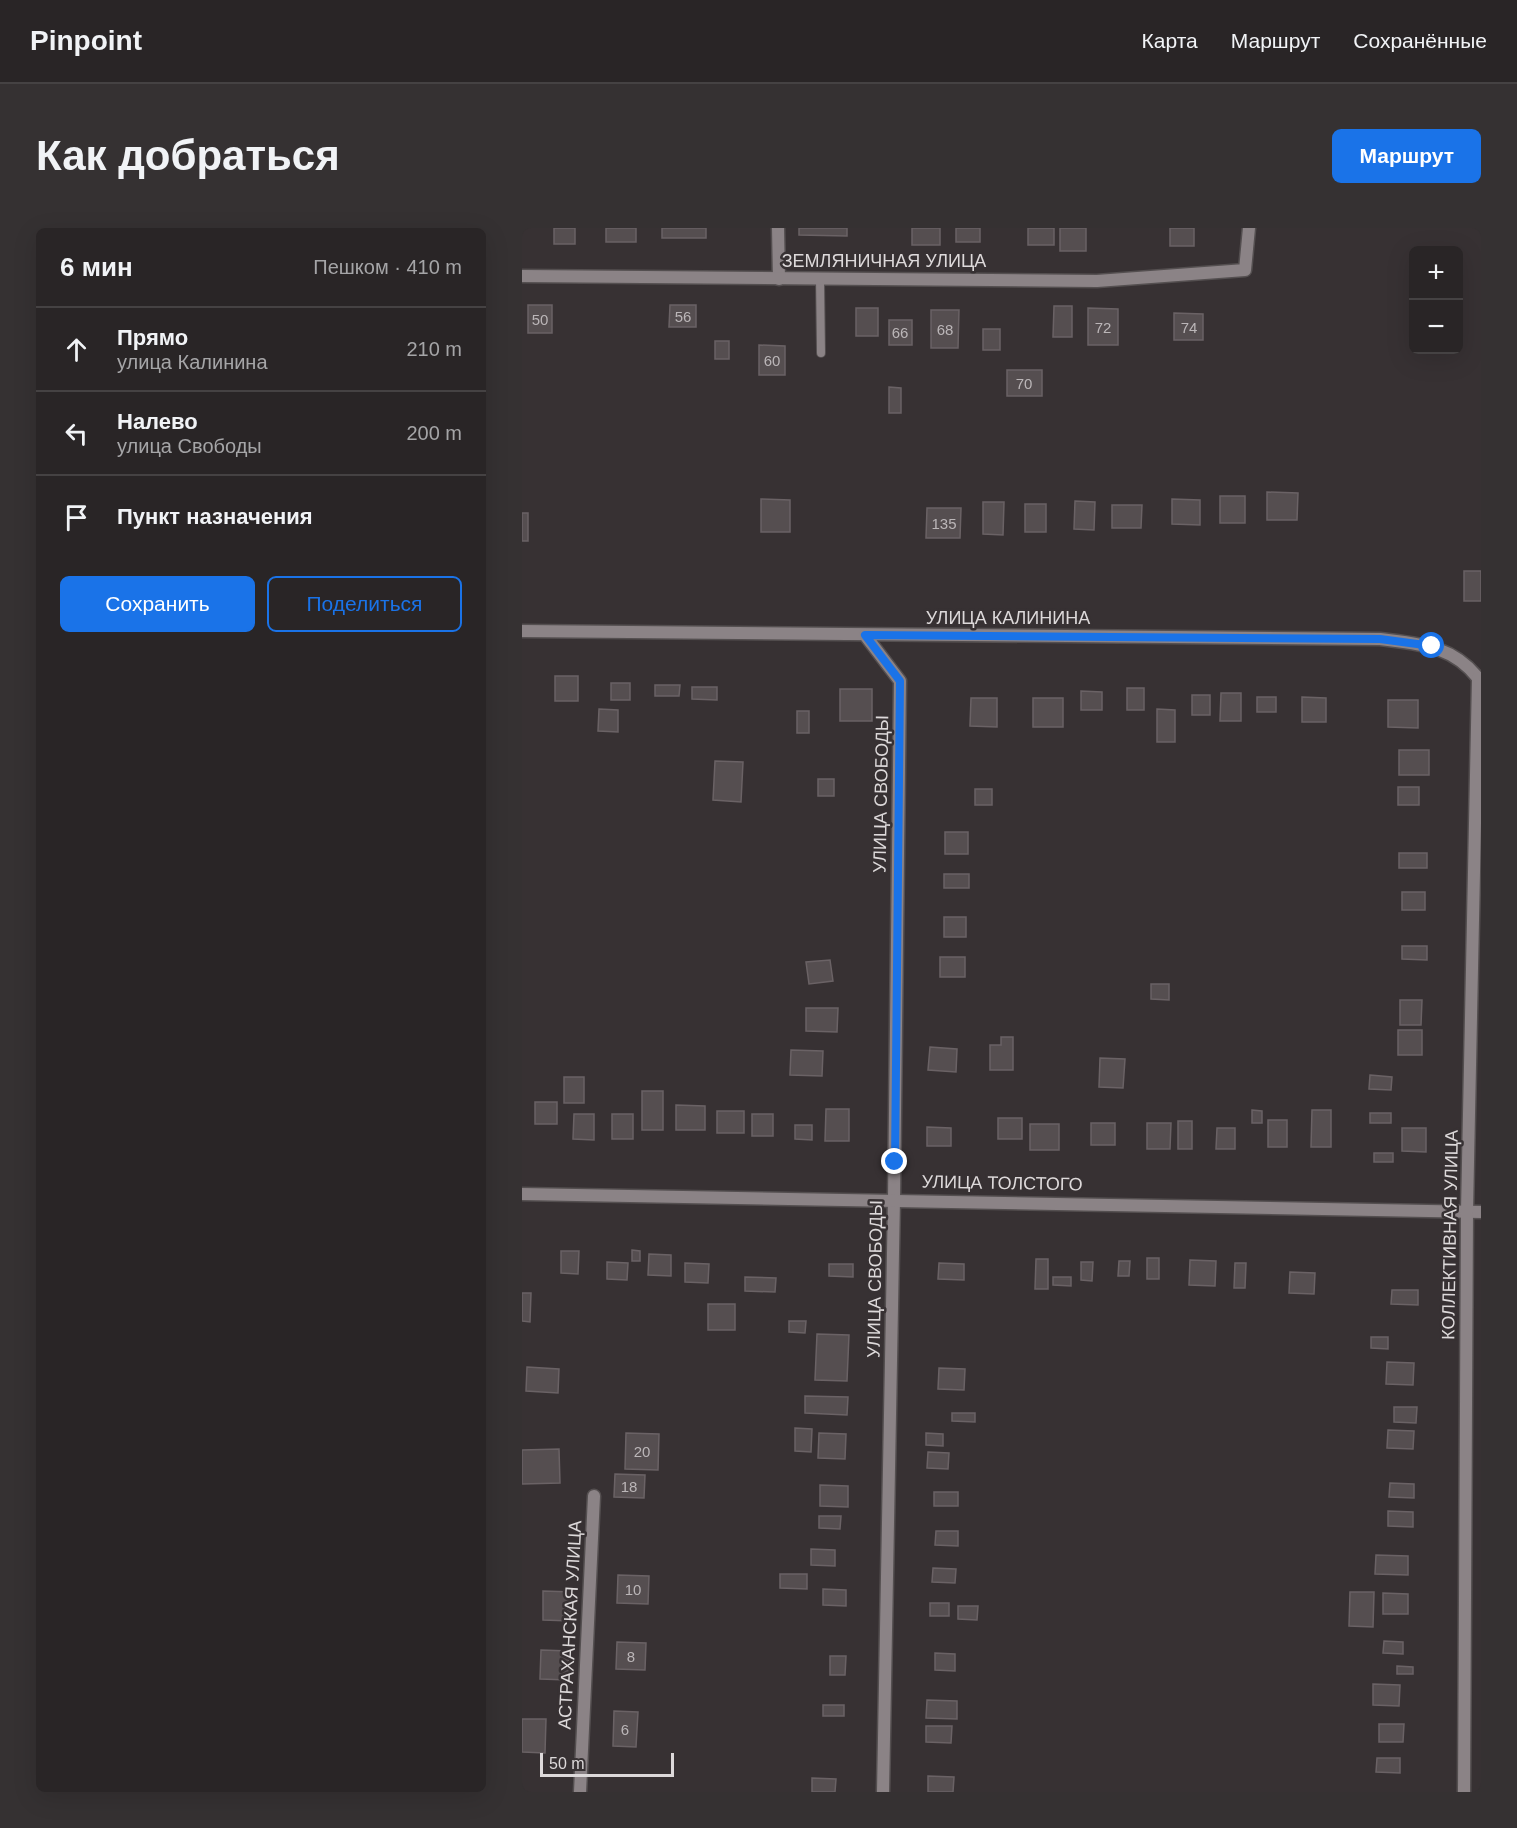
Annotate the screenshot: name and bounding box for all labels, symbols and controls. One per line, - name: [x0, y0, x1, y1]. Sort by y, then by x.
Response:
- text: Pinpoint: [30, 25, 142, 56]
- text: Карта: [1142, 29, 1198, 52]
- text: Маршрут: [1231, 29, 1320, 52]
- text: Сохранённые: [1353, 29, 1487, 52]
- button: Маршрут: [1332, 129, 1481, 183]
- text: Как добраться: [36, 132, 340, 179]
- map controls: [1409, 246, 1463, 354]
- button: +: [1409, 246, 1463, 300]
- street label: ЗЕМЛЯНИЧНАЯ УЛИЦА: [782, 251, 986, 271]
- text: 6 мин: [60, 252, 133, 282]
- text: Пешком · 410 m: [313, 256, 462, 278]
- button: −: [1409, 300, 1463, 354]
- house number: 56: [675, 308, 691, 325]
- house number: 50: [532, 311, 548, 328]
- house number: 72: [1095, 319, 1111, 336]
- house number: 74: [1181, 319, 1197, 336]
- house number: 68: [937, 321, 953, 338]
- house number: 66: [892, 324, 908, 341]
- text: Прямо: [117, 325, 188, 350]
- icon: ahead: [60, 333, 93, 366]
- text: 210 m: [406, 338, 462, 360]
- text: улица Калинина: [117, 351, 268, 373]
- house number: 60: [764, 352, 780, 369]
- house number: 70: [1016, 375, 1032, 392]
- text: Налево: [117, 409, 198, 434]
- icon: left: [60, 417, 93, 450]
- text: 200 m: [406, 422, 462, 444]
- text: улица Свободы: [117, 435, 262, 457]
- icon: arrive: [60, 501, 93, 534]
- text: Пункт назначения: [117, 504, 313, 529]
- house number: 135: [931, 515, 957, 532]
- button: Сохранить: [60, 576, 255, 632]
- button: Поделиться: [267, 576, 462, 632]
- street label: УЛИЦА КАЛИНИНА: [926, 608, 1090, 628]
- route start: [1418, 632, 1444, 658]
- street label: УЛИЦА СВОБОДЫ: [870, 715, 892, 873]
- street label: КОЛЛЕКТИВНАЯ УЛИЦА: [1438, 1130, 1462, 1340]
- route end: [881, 1148, 907, 1174]
- street label: УЛИЦА ТОЛСТОГО: [921, 1172, 1083, 1194]
- street label: УЛИЦА СВОБОДЫ: [864, 1200, 886, 1358]
- house number: 20: [634, 1443, 650, 1460]
- house number: 18: [621, 1478, 637, 1495]
- street label: АСТРАХАНСКАЯ УЛИЦА: [555, 1520, 585, 1730]
- house number: 10: [625, 1581, 641, 1598]
- house number: 8: [627, 1648, 635, 1665]
- house number: 6: [621, 1721, 629, 1738]
- scale bar: [540, 1750, 674, 1778]
- text: 50 m: [549, 1755, 585, 1772]

